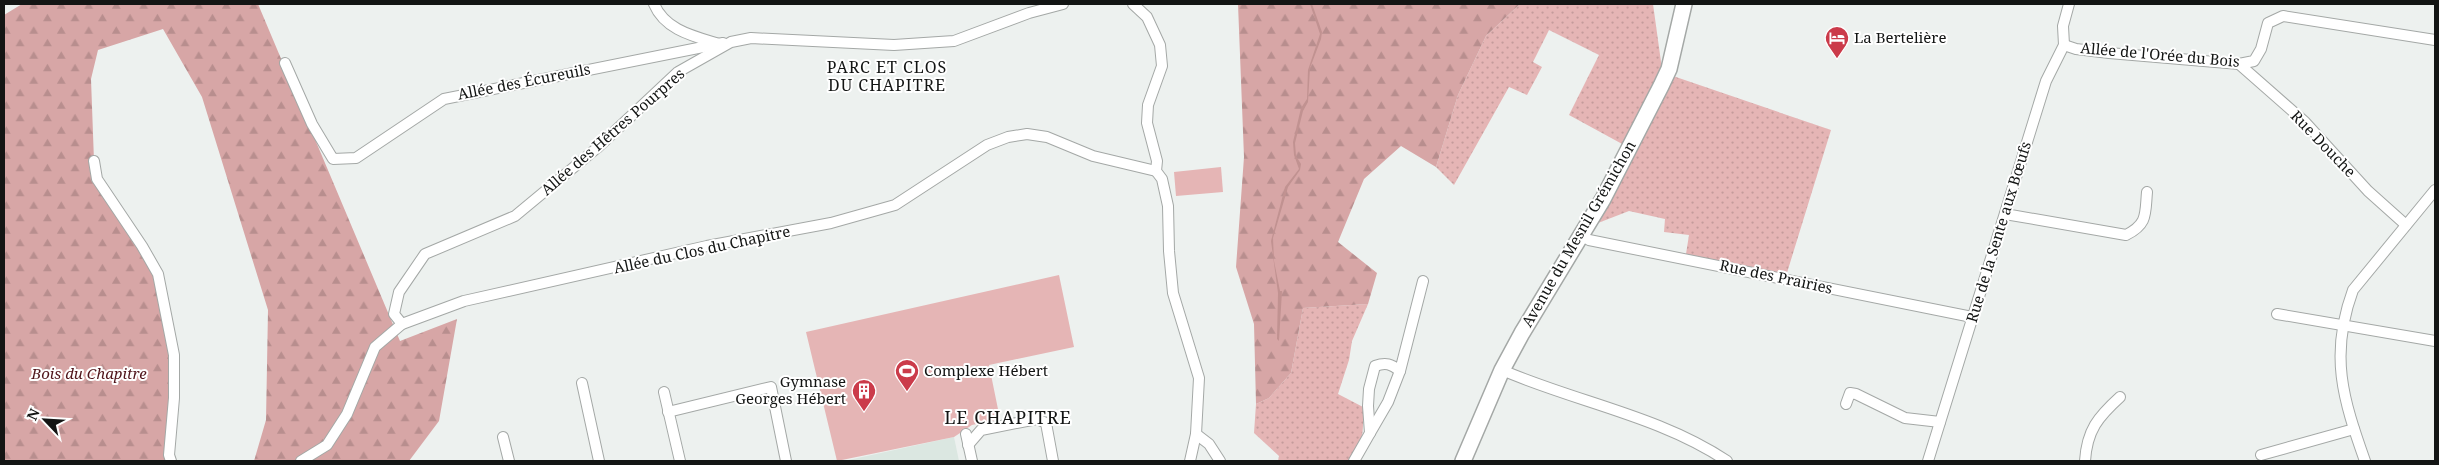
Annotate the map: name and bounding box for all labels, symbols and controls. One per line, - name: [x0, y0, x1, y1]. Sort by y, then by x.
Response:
- hotel icon: La Bertelière: [1824, 25, 1850, 59]
- place label: La Bertelière: [1854, 27, 1946, 47]
- street label: Allée de l'Orée du Bois: [2080, 37, 2241, 71]
- district label: PARC ET CLOS DU CHAPITRE: [827, 56, 947, 96]
- street label: Allée des Écureuils: [456, 58, 592, 104]
- street label: Allée des Hêtres Pourpres: [536, 63, 689, 199]
- street label: Rue Douche: [2287, 106, 2361, 181]
- street label: Avenue du Mesnil Grémichon: [1516, 136, 1640, 330]
- street label: Rue de la Sente aux Bœufs: [1961, 139, 2035, 325]
- street label: Allée du Clos du Chapitre: [612, 221, 792, 277]
- street label: Rue des Prairies: [1718, 254, 1835, 298]
- sports icon: Complexe Hébert: [894, 358, 920, 392]
- place label: Complexe Hébert: [924, 360, 1048, 380]
- park label: Bois du Chapitre: [30, 363, 147, 383]
- place label: Gymnase Georges Hébert: [735, 371, 846, 408]
- building icon: Gymnase Georges Hébert: [851, 378, 877, 412]
- north arrow: [20, 395, 70, 445]
- text: N: [22, 405, 44, 423]
- district label: LE CHAPITRE: [944, 405, 1072, 429]

